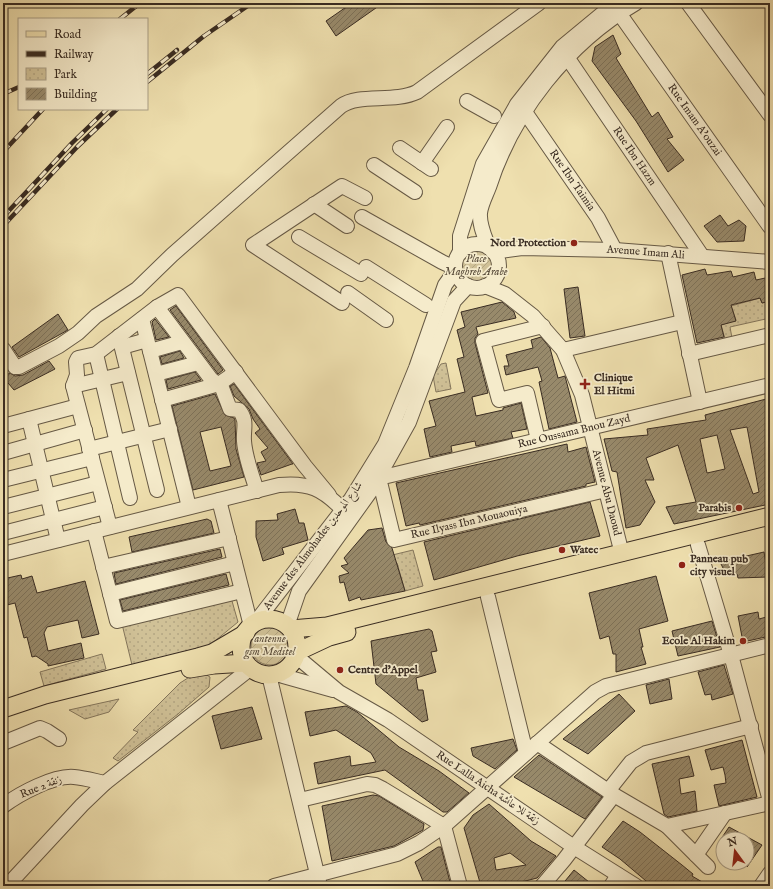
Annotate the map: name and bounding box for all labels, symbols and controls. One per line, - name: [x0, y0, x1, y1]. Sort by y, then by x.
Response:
- legend: [18, 18, 148, 110]
- text: Road: [54, 27, 82, 42]
- text: Railway: [54, 47, 93, 62]
- text: Park: [54, 67, 77, 82]
- street label: Rue Imam A'ouzai: [664, 81, 725, 159]
- text: Building: [54, 87, 98, 102]
- street label: Rue Ibn Hazm: [609, 124, 660, 189]
- street label: Rue Ibn Taimia: [546, 147, 598, 214]
- place label: Nord Protection: [489, 236, 566, 250]
- marker: Nord Protection: [569, 238, 579, 248]
- street label: Avenue Imam Ali: [605, 243, 685, 262]
- park label: Place Maghreb Arabe: [445, 252, 508, 280]
- place label: Clinique El Hitmi: [594, 371, 635, 398]
- marker: Clinique El Hitmi: [579, 378, 591, 390]
- street label: Rue Oussama Bnou Zayd: [516, 411, 632, 452]
- street label: Avenue Abu Daoud: [589, 447, 624, 537]
- street label: Avenue des Almohades شارع الموحدين: [260, 479, 367, 615]
- place label: Parabis: [699, 501, 731, 515]
- street label: Rue Ilyass Ibn Mouaouiya: [409, 502, 529, 542]
- marker: Parabis: [734, 503, 744, 513]
- place label: Watec: [569, 543, 598, 557]
- marker: Watec: [557, 545, 567, 555]
- place label: Panneau pub city visuel: [690, 552, 748, 579]
- marker: Panneau pub city visuel: [677, 560, 687, 570]
- park label: antenne gsm Meditel: [243, 632, 296, 660]
- place label: Ecole Al Hakim: [662, 634, 736, 648]
- marker: Ecole Al Hakim: [738, 636, 748, 646]
- place label: Centre d'Appel: [348, 663, 419, 677]
- marker: Centre d'Appel: [335, 665, 345, 675]
- street label: Rue Lalla Aicha زنقة للا عائشة: [433, 747, 543, 828]
- street label: Rue 2 زنقة: [18, 772, 64, 802]
- north arrow: [715, 831, 755, 871]
- text: N: [725, 834, 740, 851]

